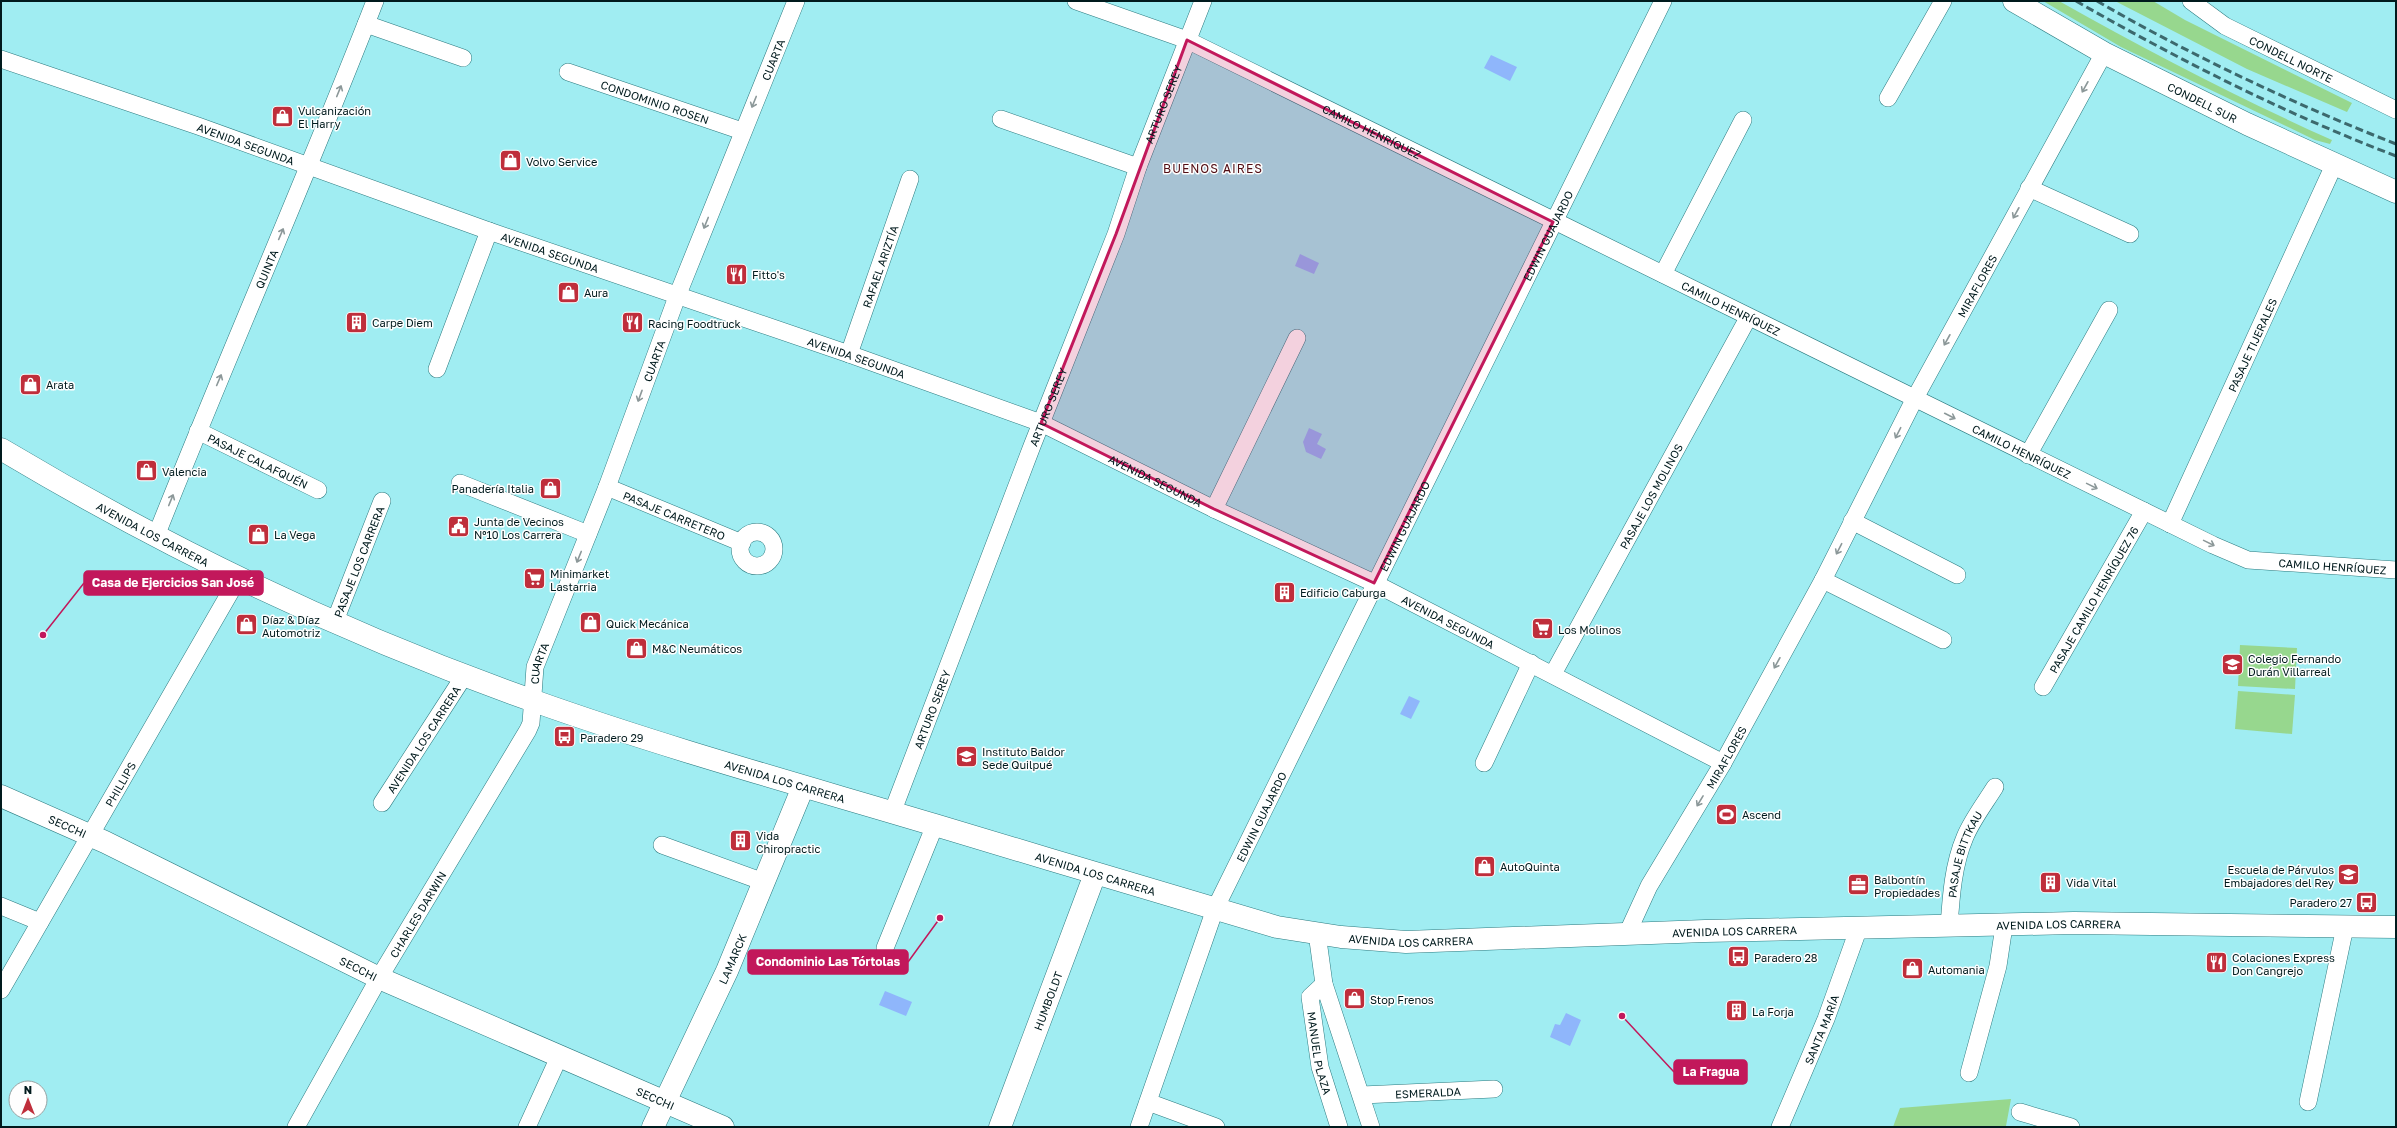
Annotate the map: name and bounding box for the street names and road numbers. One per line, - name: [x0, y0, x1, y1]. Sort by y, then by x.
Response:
- street label: CONDELL NORTE: [2247, 33, 2335, 85]
- street label: CUARTA: [758, 36, 787, 82]
- street label: ARTURO SEREY: [1141, 63, 1184, 145]
- street label: CONDOMINIO ROSEN: [599, 77, 711, 126]
- street label: CONDELL SUR: [2166, 79, 2240, 125]
- street label: CAMILO HENRÍQUEZ: [1321, 101, 1424, 161]
- street label: AVENIDA SEGUNDA: [195, 120, 297, 167]
- street label: EDWIN GUAJARDO: [1520, 188, 1575, 283]
- street label: RAFAEL ARIZTÍA: [859, 223, 900, 309]
- street label: AVENIDA SEGUNDA: [499, 229, 601, 275]
- street label: QUINTA: [252, 247, 280, 290]
- street label: MIRAFLORES: [1954, 252, 1999, 319]
- street label: CAMILO HENRÍQUEZ: [1680, 278, 1783, 338]
- street label: PASAJE TIJERALES: [2225, 296, 2279, 394]
- street label: AVENIDA SEGUNDA: [806, 334, 908, 380]
- street label: CUARTA: [640, 338, 667, 383]
- street label: ARTURO SEREY: [1026, 366, 1069, 448]
- street label: CAMILO HENRÍQUEZ: [1970, 421, 2073, 481]
- street label: PASAJE CALAFQUÉN: [206, 430, 310, 491]
- street label: PASAJE LOS MOLINOS: [1616, 441, 1685, 551]
- street label: AVENIDA SEGUNDA: [1107, 451, 1205, 509]
- street label: EDWIN GUAJARDO: [1376, 479, 1432, 573]
- street label: PASAJE CARRETERO: [622, 488, 727, 542]
- street label: AVENIDA LOS CARRERA: [95, 499, 212, 569]
- street label: PASAJE LOS CARRERA: [331, 503, 386, 619]
- street label: PASAJE CAMILO HENRÍQUEZ 76: [2046, 523, 2141, 675]
- street label: CAMILO HENRÍQUEZ: [2278, 556, 2387, 576]
- street label: AVENIDA SEGUNDA: [1400, 592, 1497, 651]
- street label: CUARTA: [527, 640, 551, 685]
- street label: ARTURO SEREY: [911, 668, 952, 750]
- street label: AVENIDA LOS CARRERA: [384, 683, 463, 795]
- street label: MIRAFLORES: [1703, 724, 1749, 790]
- street label: AVENIDA LOS CARRERA: [723, 757, 847, 805]
- street label: PHILLIPS: [102, 759, 138, 808]
- street label: EDWIN GUAJARDO: [1233, 769, 1288, 864]
- street label: PASAJE BITTKAU: [1945, 808, 1984, 898]
- street label: SECCHI: [47, 811, 89, 840]
- street label: AVENIDA LOS CARRERA: [1034, 849, 1158, 898]
- street label: CHARLES DARWIN: [386, 869, 448, 960]
- street label: AVENIDA LOS CARRERA: [1996, 916, 2122, 931]
- street label: AVENIDA LOS CARRERA: [1672, 922, 1798, 939]
- street label: LAMARCK: [715, 931, 748, 986]
- street label: AVENIDA LOS CARRERA: [1348, 931, 1474, 949]
- street label: SECCHI: [338, 953, 380, 983]
- street label: HUMBOLDT: [1030, 969, 1064, 1032]
- street label: SANTA MARÍA: [1801, 992, 1841, 1066]
- street label: MANUEL PLAZA: [1306, 1011, 1335, 1097]
- street label: SECCHI: [634, 1084, 677, 1112]
- street label: ESMERALDA: [1395, 1084, 1462, 1100]

